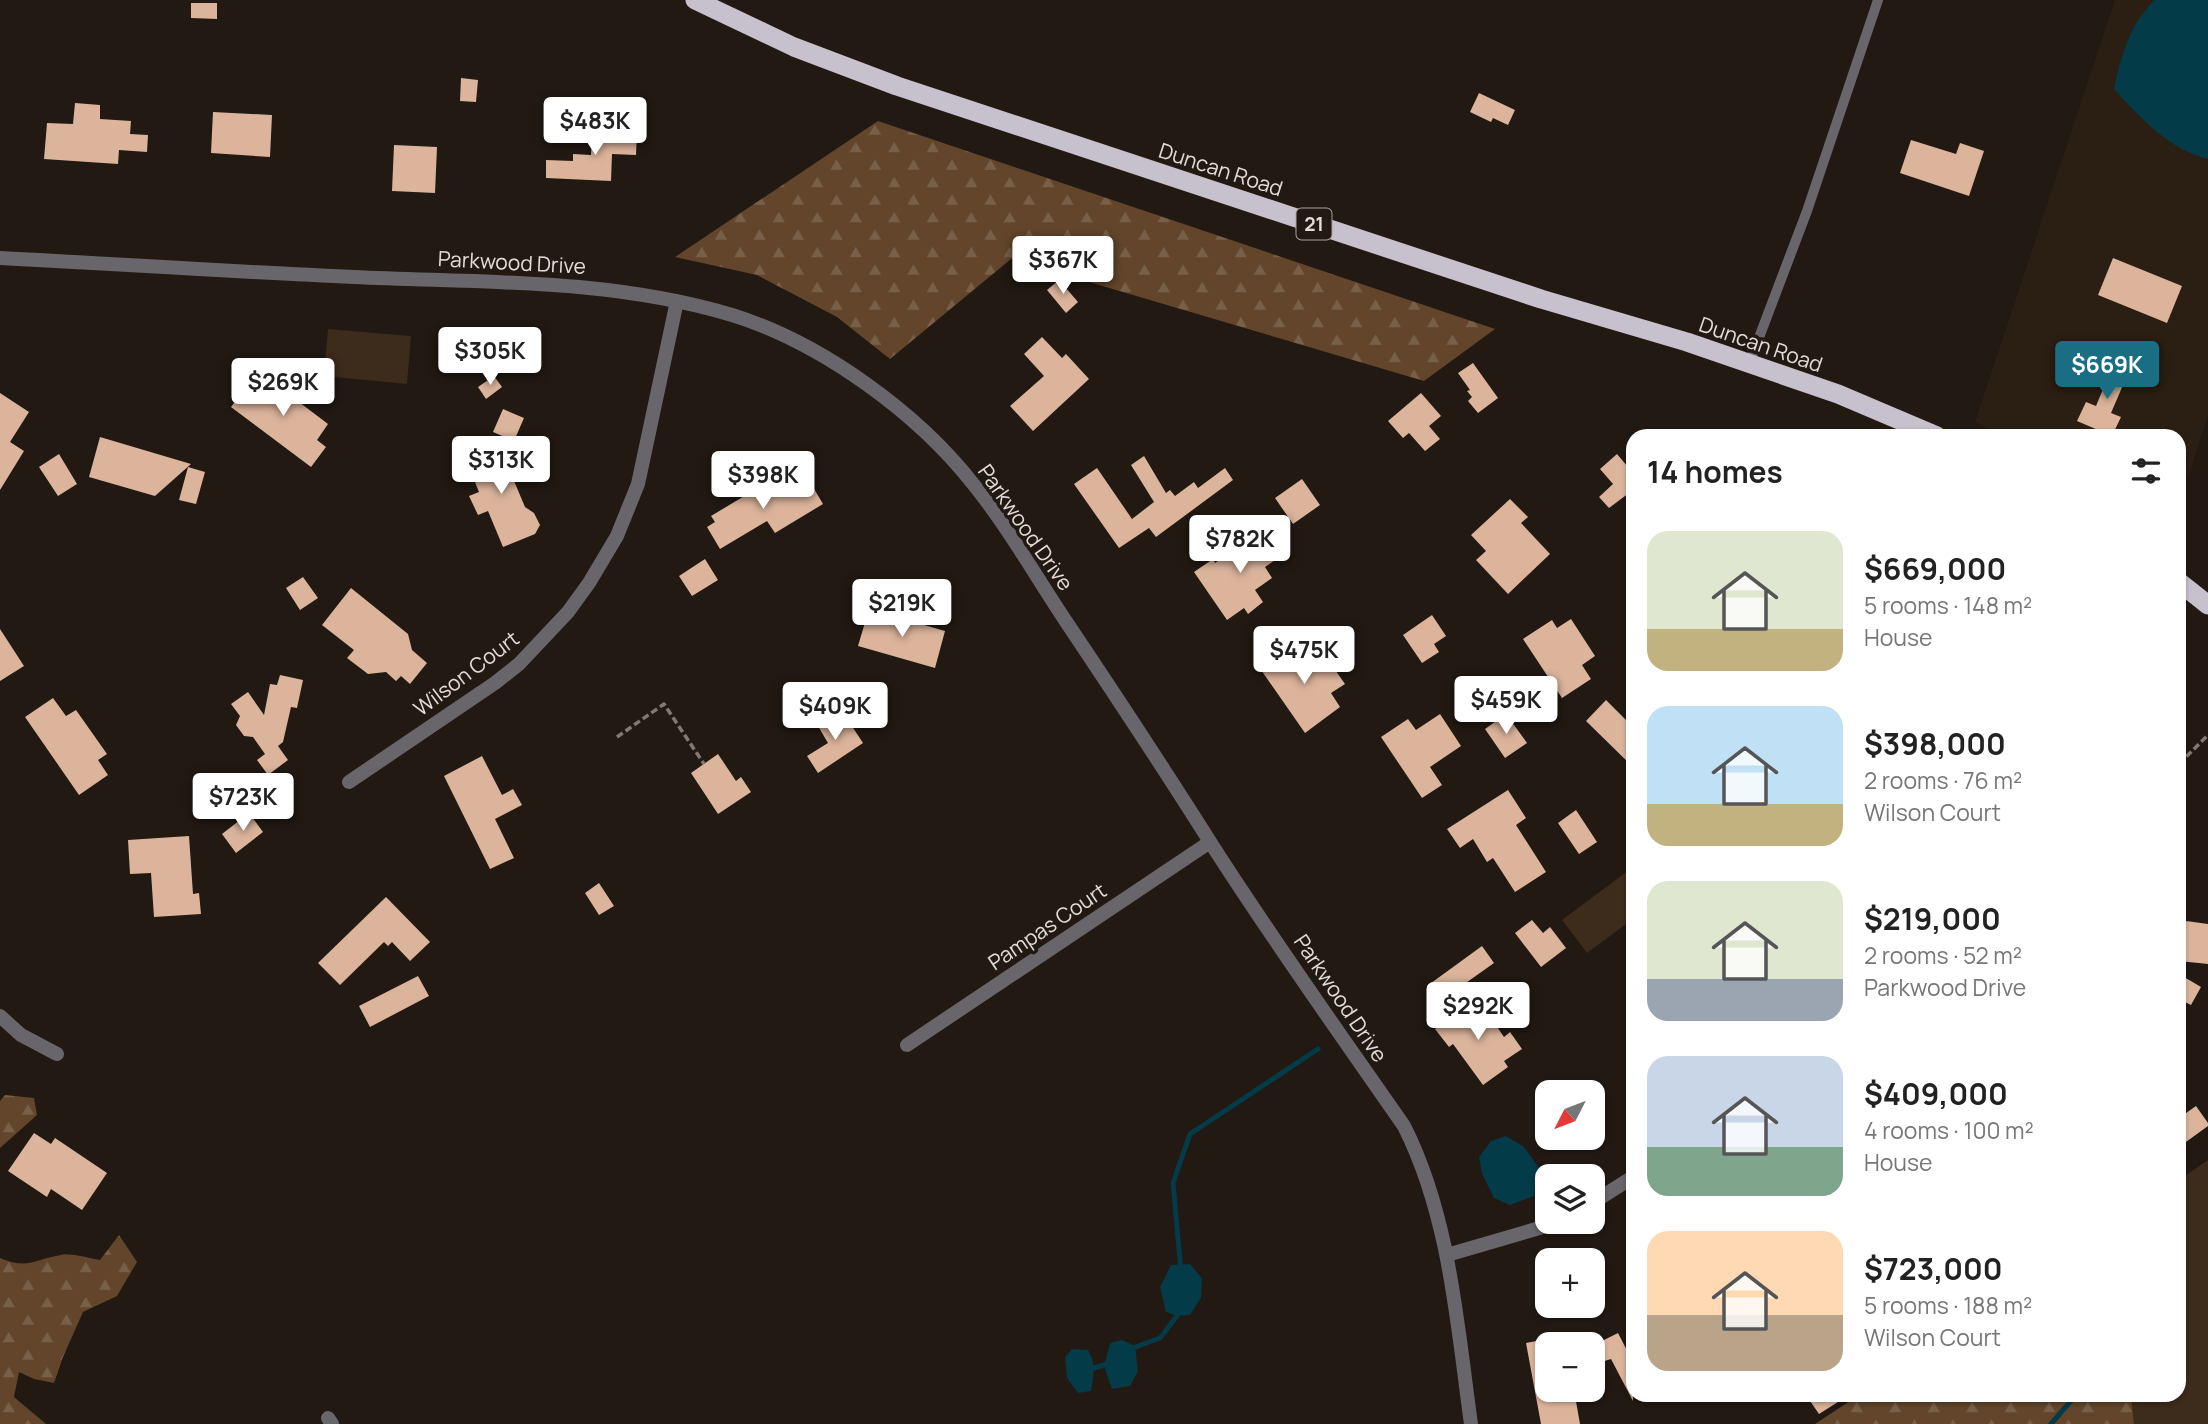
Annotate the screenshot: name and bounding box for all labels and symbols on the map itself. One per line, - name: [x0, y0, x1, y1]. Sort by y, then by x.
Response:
- pin: $483K: [546, 97, 644, 157]
- street label: Duncan Road: [1155, 136, 1287, 202]
- road number: 21: [1296, 208, 1332, 240]
- pin: $367K: [1014, 236, 1112, 296]
- street label: Parkwood Drive: [437, 244, 587, 280]
- street label: Duncan Road: [1696, 310, 1826, 378]
- pin: $305K: [441, 328, 539, 387]
- pin: $669K: [2058, 342, 2156, 401]
- pin: $269K: [234, 358, 332, 418]
- pin: $313K: [452, 436, 550, 496]
- pin: $398K: [714, 452, 812, 511]
- street label: Parkwood Drive: [972, 458, 1080, 596]
- pin: $782K: [1191, 516, 1289, 575]
- pin: $219K: [853, 580, 951, 639]
- street label: Wilson Court: [408, 624, 524, 722]
- pin: $475K: [1255, 626, 1353, 686]
- pin: $459K: [1457, 676, 1555, 736]
- pin: $409K: [786, 682, 884, 742]
- pin: $723K: [194, 774, 292, 833]
- street label: Pampas Court: [982, 876, 1112, 976]
- street label: Parkwood Drive: [1288, 929, 1394, 1067]
- pin: $292K: [1429, 982, 1527, 1042]
- north arrow: [1535, 1080, 1605, 1150]

